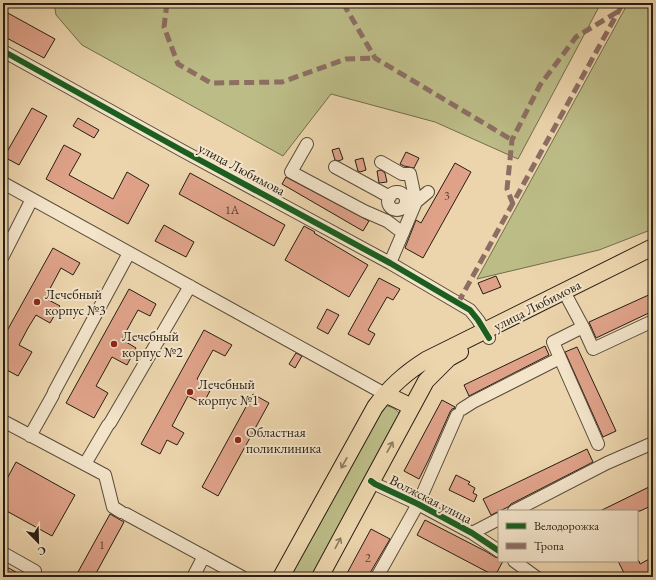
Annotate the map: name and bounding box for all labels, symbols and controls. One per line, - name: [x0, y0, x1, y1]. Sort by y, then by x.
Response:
- street label: улица Любимова: [195, 139, 289, 200]
- house number: 3: [444, 188, 450, 204]
- house number: 1А: [225, 202, 240, 218]
- street label: улица Любимова: [490, 275, 584, 335]
- place label: Лечебный корпус №3: [45, 285, 106, 319]
- marker: Лечебный корпус №3: [32, 297, 42, 307]
- place label: Лечебный корпус №2: [122, 327, 183, 361]
- marker: Лечебный корпус №2: [109, 339, 119, 349]
- place label: Лечебный корпус №1: [198, 375, 259, 409]
- marker: Лечебный корпус №1: [185, 387, 195, 397]
- place label: Областная поликлиника: [246, 423, 322, 457]
- marker: Областная поликлиника: [233, 435, 243, 445]
- one-way arrow: [387, 441, 394, 453]
- one-way arrow: [340, 457, 347, 469]
- street label: Волжская улица: [387, 470, 476, 528]
- legend: [498, 510, 638, 562]
- text: Велодорожка: [534, 518, 599, 534]
- north arrow: [18, 522, 58, 562]
- house number: 1: [99, 537, 105, 553]
- one-way arrow: [335, 537, 343, 549]
- text: Тропа: [534, 538, 564, 554]
- text: С: [35, 543, 48, 559]
- house number: 2: [365, 550, 371, 566]

